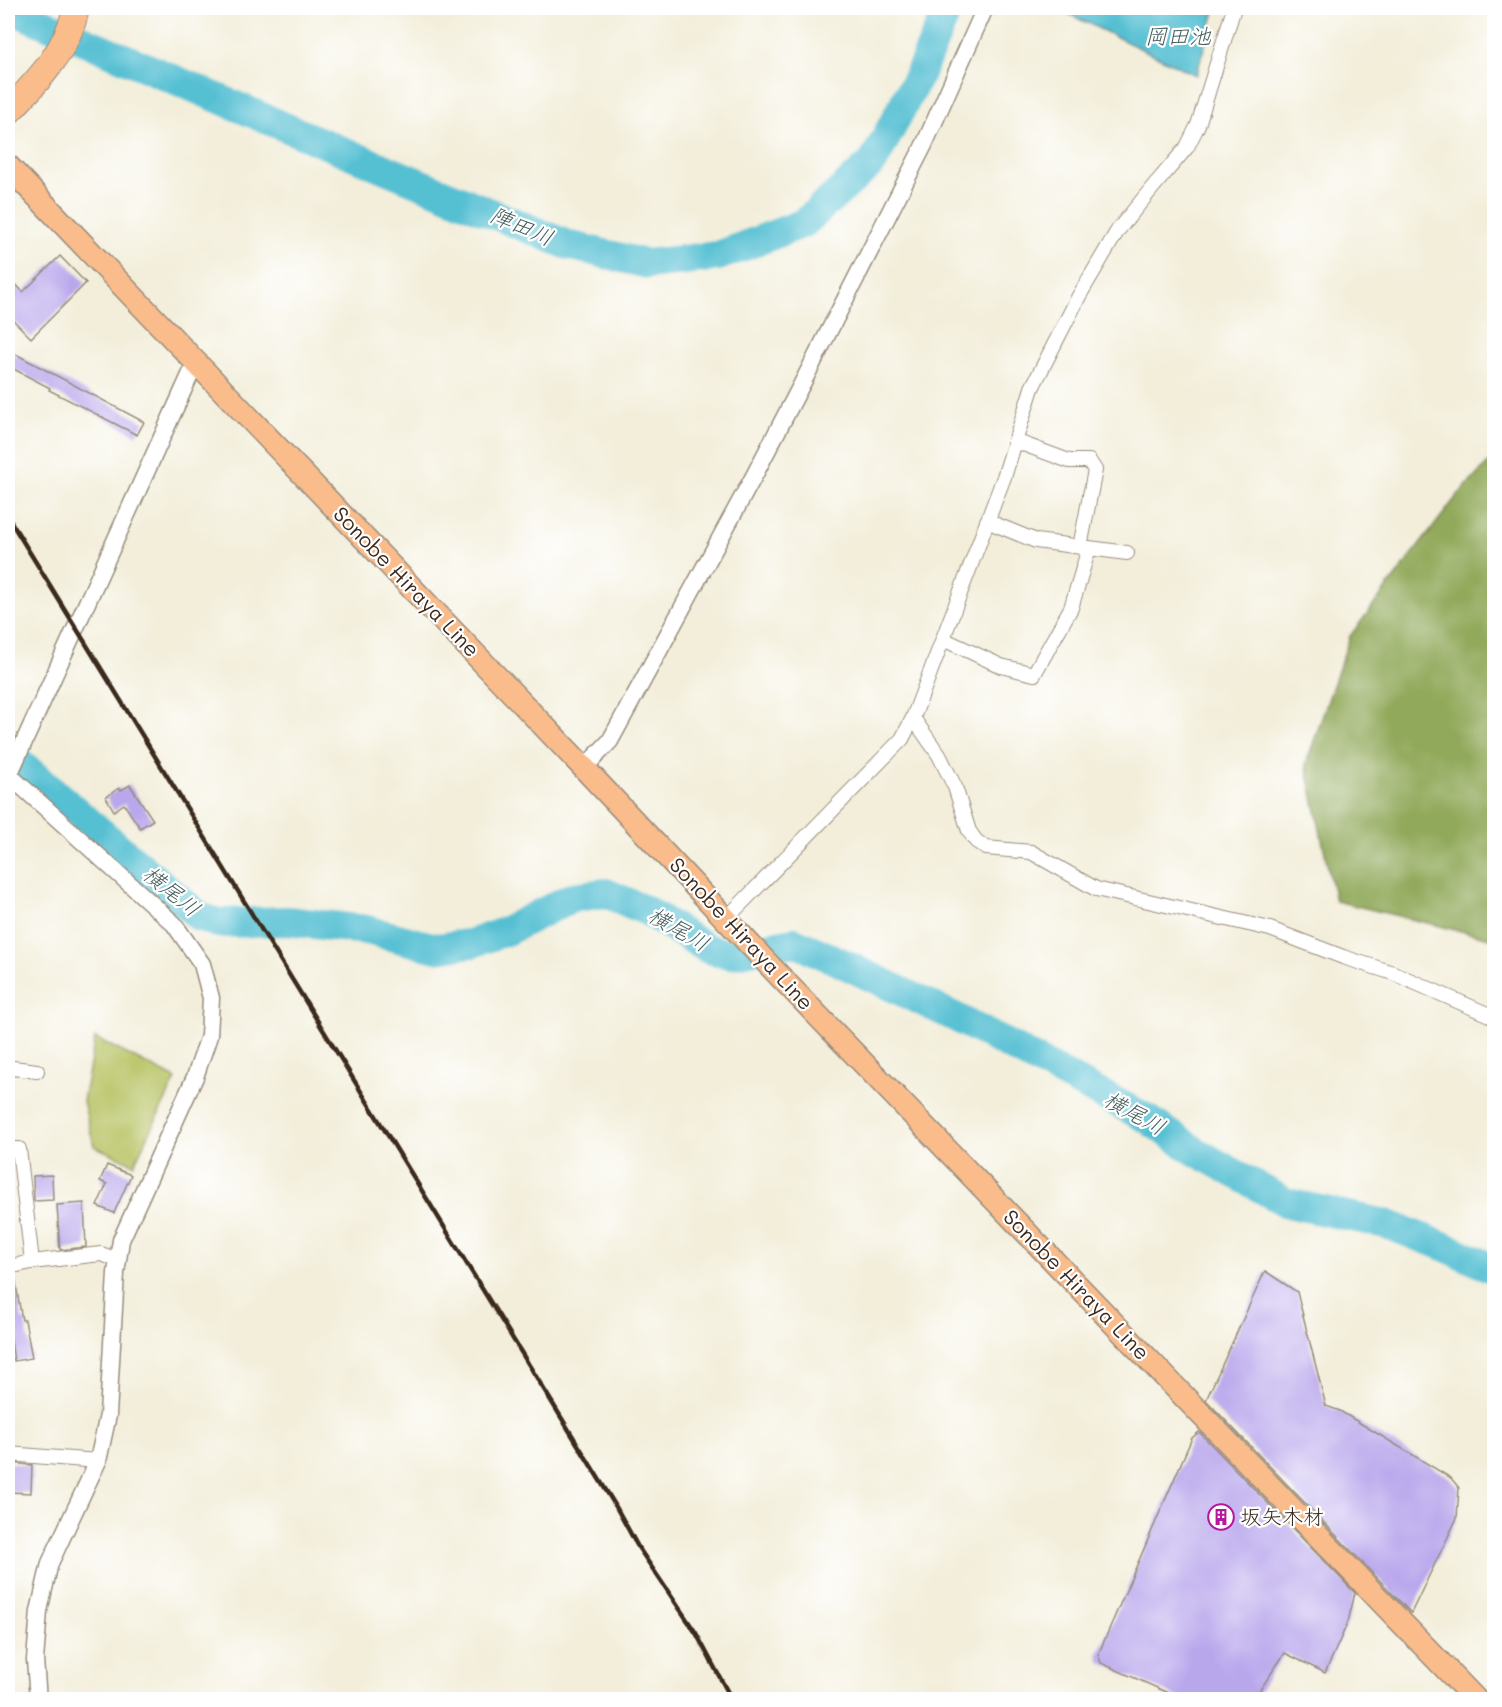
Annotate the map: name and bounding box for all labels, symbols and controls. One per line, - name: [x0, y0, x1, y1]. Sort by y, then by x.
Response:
- water label: 岡田池: [1145, 21, 1212, 50]
- water label: 陣田川: [486, 199, 558, 252]
- street label: Sonobe Hiraya Line: [328, 500, 486, 662]
- street label: Sonobe Hiraya Line: [664, 851, 820, 1015]
- water label: 横尾川: [138, 859, 207, 923]
- water label: 横尾川: [643, 900, 715, 958]
- water label: 横尾川: [1099, 1084, 1171, 1141]
- street label: Sonobe Hiraya Line: [998, 1203, 1156, 1365]
- building icon: 坂矢木材: [1206, 1502, 1236, 1532]
- place label: 坂矢木材: [1240, 1502, 1324, 1529]

